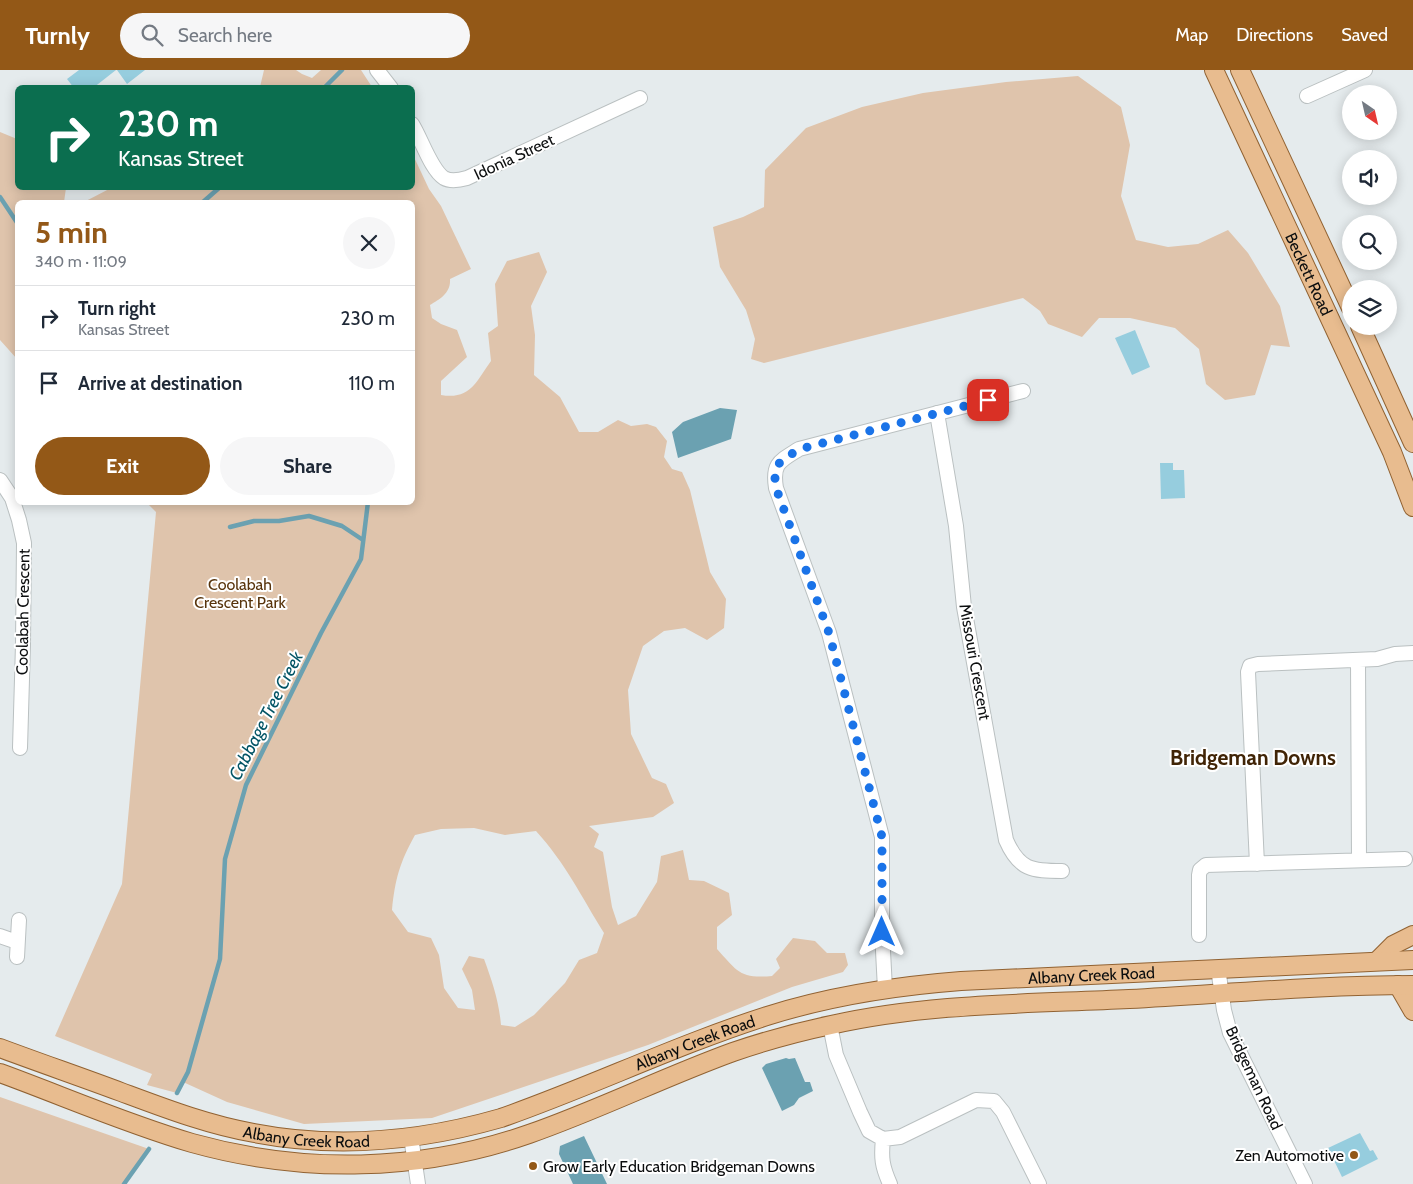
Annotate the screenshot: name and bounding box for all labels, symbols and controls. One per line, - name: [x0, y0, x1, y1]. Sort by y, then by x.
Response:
- search box: [120, 13, 470, 58]
- text: Turnly: [25, 21, 90, 50]
- icon: search: [138, 21, 166, 49]
- text: Search here: [178, 24, 272, 47]
- text: Map: [1175, 24, 1208, 46]
- text: Directions: [1236, 24, 1313, 46]
- text: Saved: [1341, 24, 1388, 46]
- north arrow: [1342, 85, 1398, 140]
- map controls: [1342, 85, 1397, 335]
- text: 230 m: [118, 102, 218, 145]
- icon: right: [35, 105, 100, 170]
- street label: Idonia Street: [471, 130, 558, 184]
- text: Kansas Street: [118, 145, 244, 172]
- button: sound: [1342, 150, 1397, 205]
- text: 5 min: [35, 214, 108, 251]
- button: search: [1342, 215, 1397, 270]
- button: close: [343, 217, 395, 269]
- street label: Beckett Road: [1282, 229, 1336, 318]
- text: 340 m · 11:09: [35, 252, 127, 271]
- button: layers: [1342, 280, 1397, 335]
- text: Turn right: [78, 297, 156, 320]
- icon: right: [35, 304, 63, 332]
- text: 230 m: [341, 307, 395, 330]
- text: Kansas Street: [78, 320, 169, 339]
- icon: arrive: [35, 369, 63, 397]
- text: Arrive at destination: [78, 372, 242, 395]
- text: 110 m: [348, 372, 395, 395]
- pin: [967, 379, 1009, 421]
- icon: arrive: [974, 386, 1002, 414]
- button: Exit: [35, 437, 210, 495]
- button: Share: [220, 437, 395, 495]
- street label: Coolabah Crescent: [12, 548, 34, 675]
- park label: Coolabah Crescent Park: [194, 575, 287, 612]
- street label: Missouri Crescent: [955, 602, 995, 722]
- water label: Cabbage Tree Creek: [224, 647, 309, 784]
- district label: Bridgeman Downs: [1170, 745, 1336, 770]
- position arrow: [855, 905, 907, 957]
- street label: Albany Creek Road: [1028, 962, 1155, 987]
- street label: Albany Creek Road: [632, 1011, 757, 1074]
- street label: Bridgeman Road: [1222, 1023, 1286, 1133]
- street label: Albany Creek Road: [242, 1122, 370, 1151]
- place label: Zen Automotive: [1235, 1146, 1344, 1165]
- marker: Zen Automotive: [1348, 1149, 1360, 1161]
- place label: Grow Early Education Bridgeman Downs: [543, 1157, 815, 1176]
- marker: Grow Early Education Bridgeman Downs: [527, 1160, 539, 1172]

